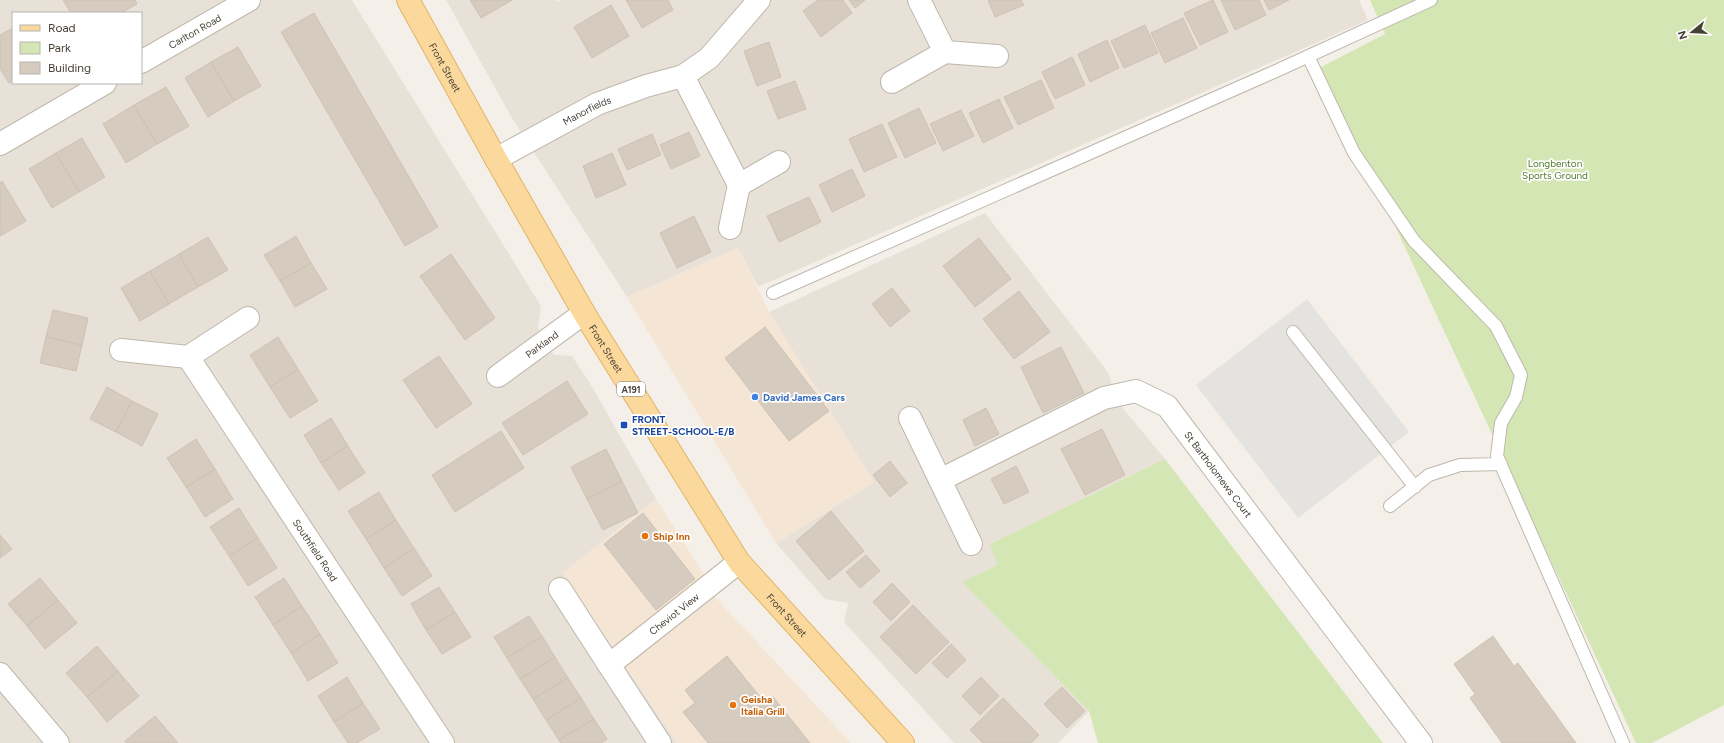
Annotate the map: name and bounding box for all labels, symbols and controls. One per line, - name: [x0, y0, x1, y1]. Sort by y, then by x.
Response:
- street label: Carlton Road: [166, 11, 224, 51]
- legend: [12, 12, 142, 84]
- north arrow: [1672, 12, 1712, 52]
- text: Road: [48, 21, 76, 35]
- text: N: [1675, 29, 1690, 41]
- street label: Front Street: [426, 40, 464, 95]
- text: Park: [48, 41, 71, 55]
- text: Building: [48, 61, 91, 75]
- street label: Manorfields: [560, 93, 613, 128]
- park label: Longbenton Sports Ground: [1522, 157, 1588, 182]
- street label: Front Street: [586, 322, 626, 375]
- street label: Parkland: [522, 328, 561, 361]
- road number: A191: [617, 382, 645, 396]
- place label: David James Cars: [763, 391, 845, 404]
- marker: David James Cars: [750, 392, 760, 402]
- place label: FRONT STREET-SCHOOL-E/B: [632, 413, 734, 438]
- marker: FRONT STREET-SCHOOL-E/B: [619, 420, 629, 430]
- street label: St Bartholomews Court: [1182, 428, 1255, 520]
- street label: Southfield Road: [290, 516, 341, 584]
- place label: Ship Inn: [653, 530, 690, 543]
- marker: Ship Inn: [640, 531, 650, 541]
- street label: Cheviot View: [646, 590, 702, 637]
- street label: Front Street: [764, 591, 810, 640]
- place label: Geisha Italia Grill: [741, 693, 785, 718]
- marker: Geisha Italia Grill: [728, 700, 738, 710]

